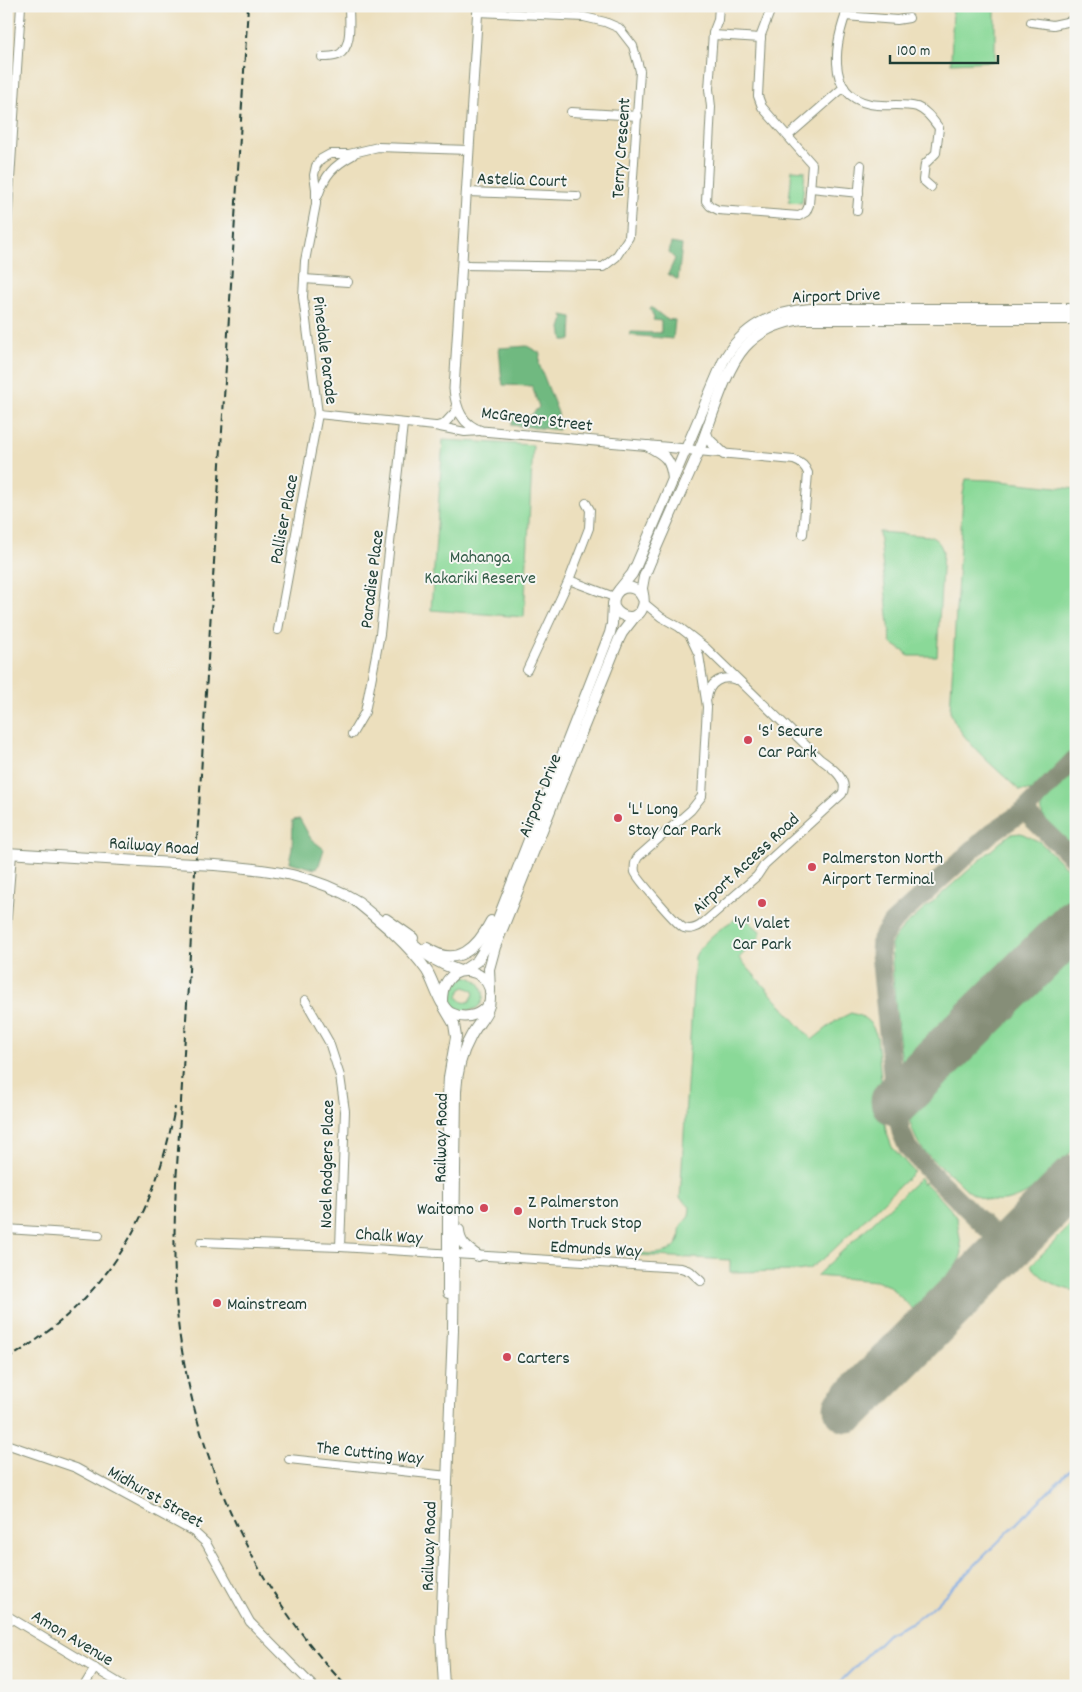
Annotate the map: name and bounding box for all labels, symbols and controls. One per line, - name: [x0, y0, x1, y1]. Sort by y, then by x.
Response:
- scale bar: [890, 32, 997, 64]
- text: 100 m: [897, 41, 930, 63]
- street label: Terry Crescent: [606, 97, 639, 199]
- street label: Astelia Court: [476, 167, 568, 196]
- street label: Airport Drive: [792, 283, 881, 312]
- street label: Pinedale Parade: [304, 295, 343, 406]
- street label: McGregor Street: [480, 401, 594, 440]
- street label: Palliser Place: [265, 472, 306, 566]
- street label: Paradise Place: [355, 529, 392, 630]
- park label: Mahanga Kakariki Reserve: [424, 546, 536, 592]
- place label: 'S' Secure Car Park: [758, 720, 823, 766]
- marker: 'S' Secure Car Park: [742, 734, 754, 746]
- street label: Airport Drive: [513, 750, 569, 842]
- place label: 'L' Long Stay Car Park: [628, 798, 721, 844]
- street label: Airport Access Road: [687, 808, 806, 921]
- marker: 'L' Long Stay Car Park: [612, 812, 624, 824]
- street label: Railway Road: [108, 832, 200, 863]
- place label: Palmerston North Airport Terminal: [822, 847, 943, 893]
- marker: Palmerston North Airport Terminal: [806, 861, 818, 873]
- marker: 'V' Valet Car Park: [756, 897, 768, 909]
- place label: 'V' Valet Car Park: [733, 912, 791, 958]
- street label: Railway Road: [429, 1093, 456, 1183]
- street label: Noel Rodgers Place: [315, 1099, 342, 1229]
- place label: Z Palmerston North Truck Stop: [528, 1191, 642, 1237]
- place label: Waitomo: [417, 1198, 474, 1223]
- marker: Waitomo: [478, 1202, 490, 1214]
- marker: Z Palmerston North Truck Stop: [512, 1205, 524, 1217]
- street label: Chalk Way: [354, 1223, 424, 1252]
- street label: Edmunds Way: [550, 1236, 643, 1265]
- place label: Mainstream: [227, 1293, 307, 1318]
- marker: Mainstream: [211, 1297, 223, 1309]
- place label: Carters: [517, 1347, 570, 1372]
- marker: Carters: [501, 1351, 513, 1363]
- street label: The Cutting Way: [315, 1436, 425, 1473]
- street label: Midhurst Street: [102, 1461, 208, 1536]
- street label: Railway Road: [416, 1501, 445, 1591]
- street label: Amon Avenue: [26, 1605, 118, 1674]

